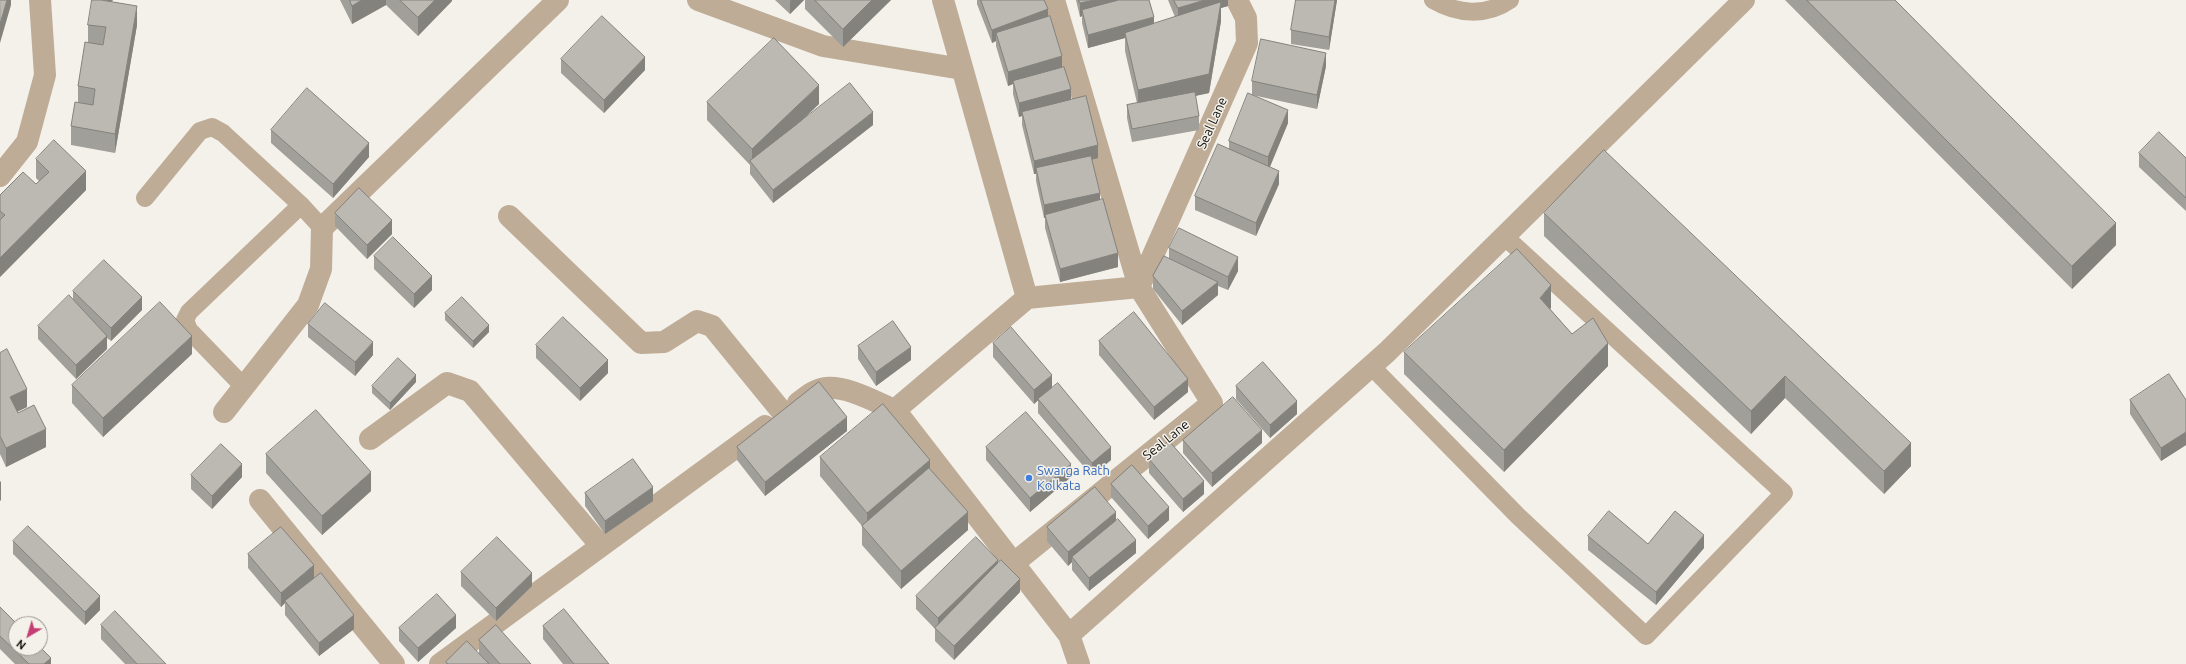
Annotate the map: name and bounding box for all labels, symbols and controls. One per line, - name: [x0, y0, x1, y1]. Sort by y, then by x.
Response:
- street label: Seal Lane: [1194, 95, 1230, 151]
- street label: Seal Lane: [1140, 417, 1192, 463]
- place label: Swarga Rath Kolkata: [1037, 463, 1110, 494]
- marker: Swarga Rath Kolkata: [1024, 473, 1034, 483]
- north arrow: [8, 616, 48, 656]
- text: N: [14, 637, 28, 652]

